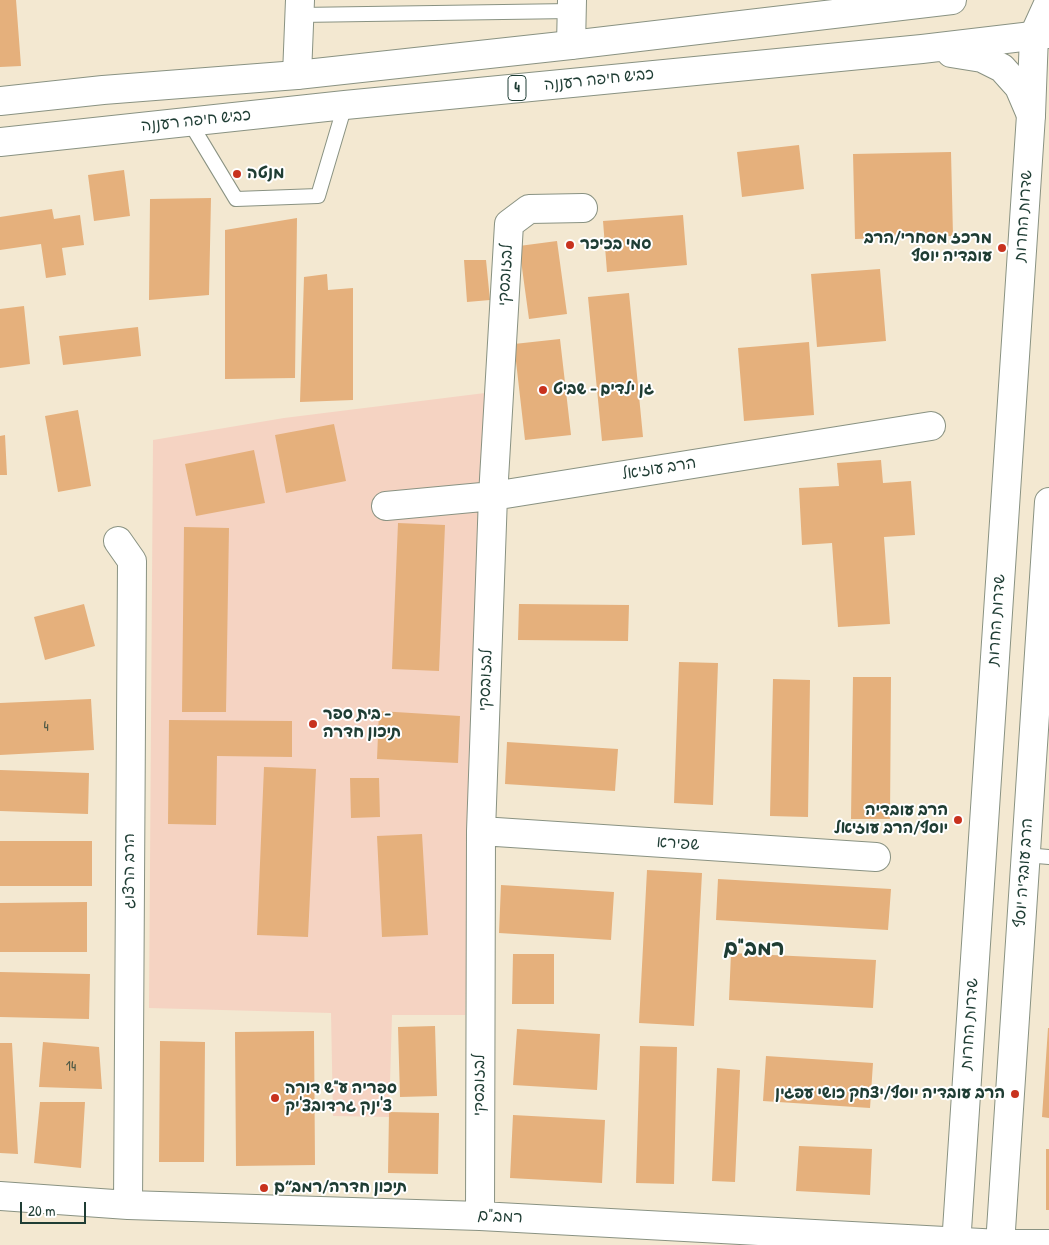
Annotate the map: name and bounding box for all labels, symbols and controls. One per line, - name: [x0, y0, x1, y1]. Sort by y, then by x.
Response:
- street label: כביש חיפה רעננה: [543, 65, 655, 95]
- road number: 4: [508, 76, 526, 100]
- street label: כביש חיפה רעננה: [140, 106, 252, 136]
- place label: מנטה: [247, 164, 284, 184]
- marker: מנטה: [231, 168, 243, 180]
- street label: שדרות החרות: [1011, 169, 1037, 263]
- place label: מרכז מסחרי/הרב עובדיה יוסף: [864, 229, 992, 267]
- place label: סמי בכיכר: [580, 235, 651, 255]
- marker: סמי בכיכר: [564, 239, 576, 251]
- marker: מרכז מסחרי/הרב עובדיה יוסף: [996, 242, 1008, 254]
- street label: לבזובסקי: [495, 244, 517, 306]
- place label: גן ילדים - שביט: [553, 380, 654, 400]
- marker: גן ילדים - שביט: [537, 384, 549, 396]
- street label: הרב עוזיאל: [621, 454, 697, 484]
- street label: שדרות החרות: [984, 573, 1010, 667]
- street label: לבזובסקי: [475, 649, 497, 711]
- place label: בית ספר - תיכון חדרה: [323, 705, 401, 743]
- marker: בית ספר - תיכון חדרה: [307, 718, 319, 730]
- house number: 4: [43, 719, 49, 735]
- place label: הרב עובדיה יוסף/הרב עוזיאל: [834, 801, 948, 839]
- marker: הרב עובדיה יוסף/הרב עוזיאל: [952, 814, 964, 826]
- street label: הרב עובדיה יוסף: [1011, 818, 1037, 928]
- street label: הרב הרצוג: [120, 833, 140, 909]
- street label: שפירא: [656, 833, 700, 855]
- district label: רמב"ם: [723, 936, 785, 962]
- street label: שדרות החרות: [957, 977, 983, 1071]
- street label: לבזובסקי: [470, 1054, 490, 1116]
- house number: 14: [66, 1059, 76, 1075]
- place label: ספריה ע"ש דורה צ'ינק גרדובצ'יק: [285, 1079, 397, 1117]
- place label: הרב עובדיה יוסף/יצחק כושי עפגין: [775, 1084, 1005, 1104]
- marker: הרב עובדיה יוסף/יצחק כושי עפגין: [1009, 1088, 1021, 1100]
- marker: ספריה ע"ש דורה צ'ינק גרדובצ'יק: [269, 1092, 281, 1104]
- place label: תיכון חדרה/רמב״ם: [274, 1178, 407, 1198]
- marker: תיכון חדרה/רמב״ם: [258, 1182, 270, 1194]
- scale bar: [22, 1192, 89, 1224]
- text: 20 m: [28, 1200, 55, 1221]
- street label: רמב"ם: [477, 1206, 523, 1228]

